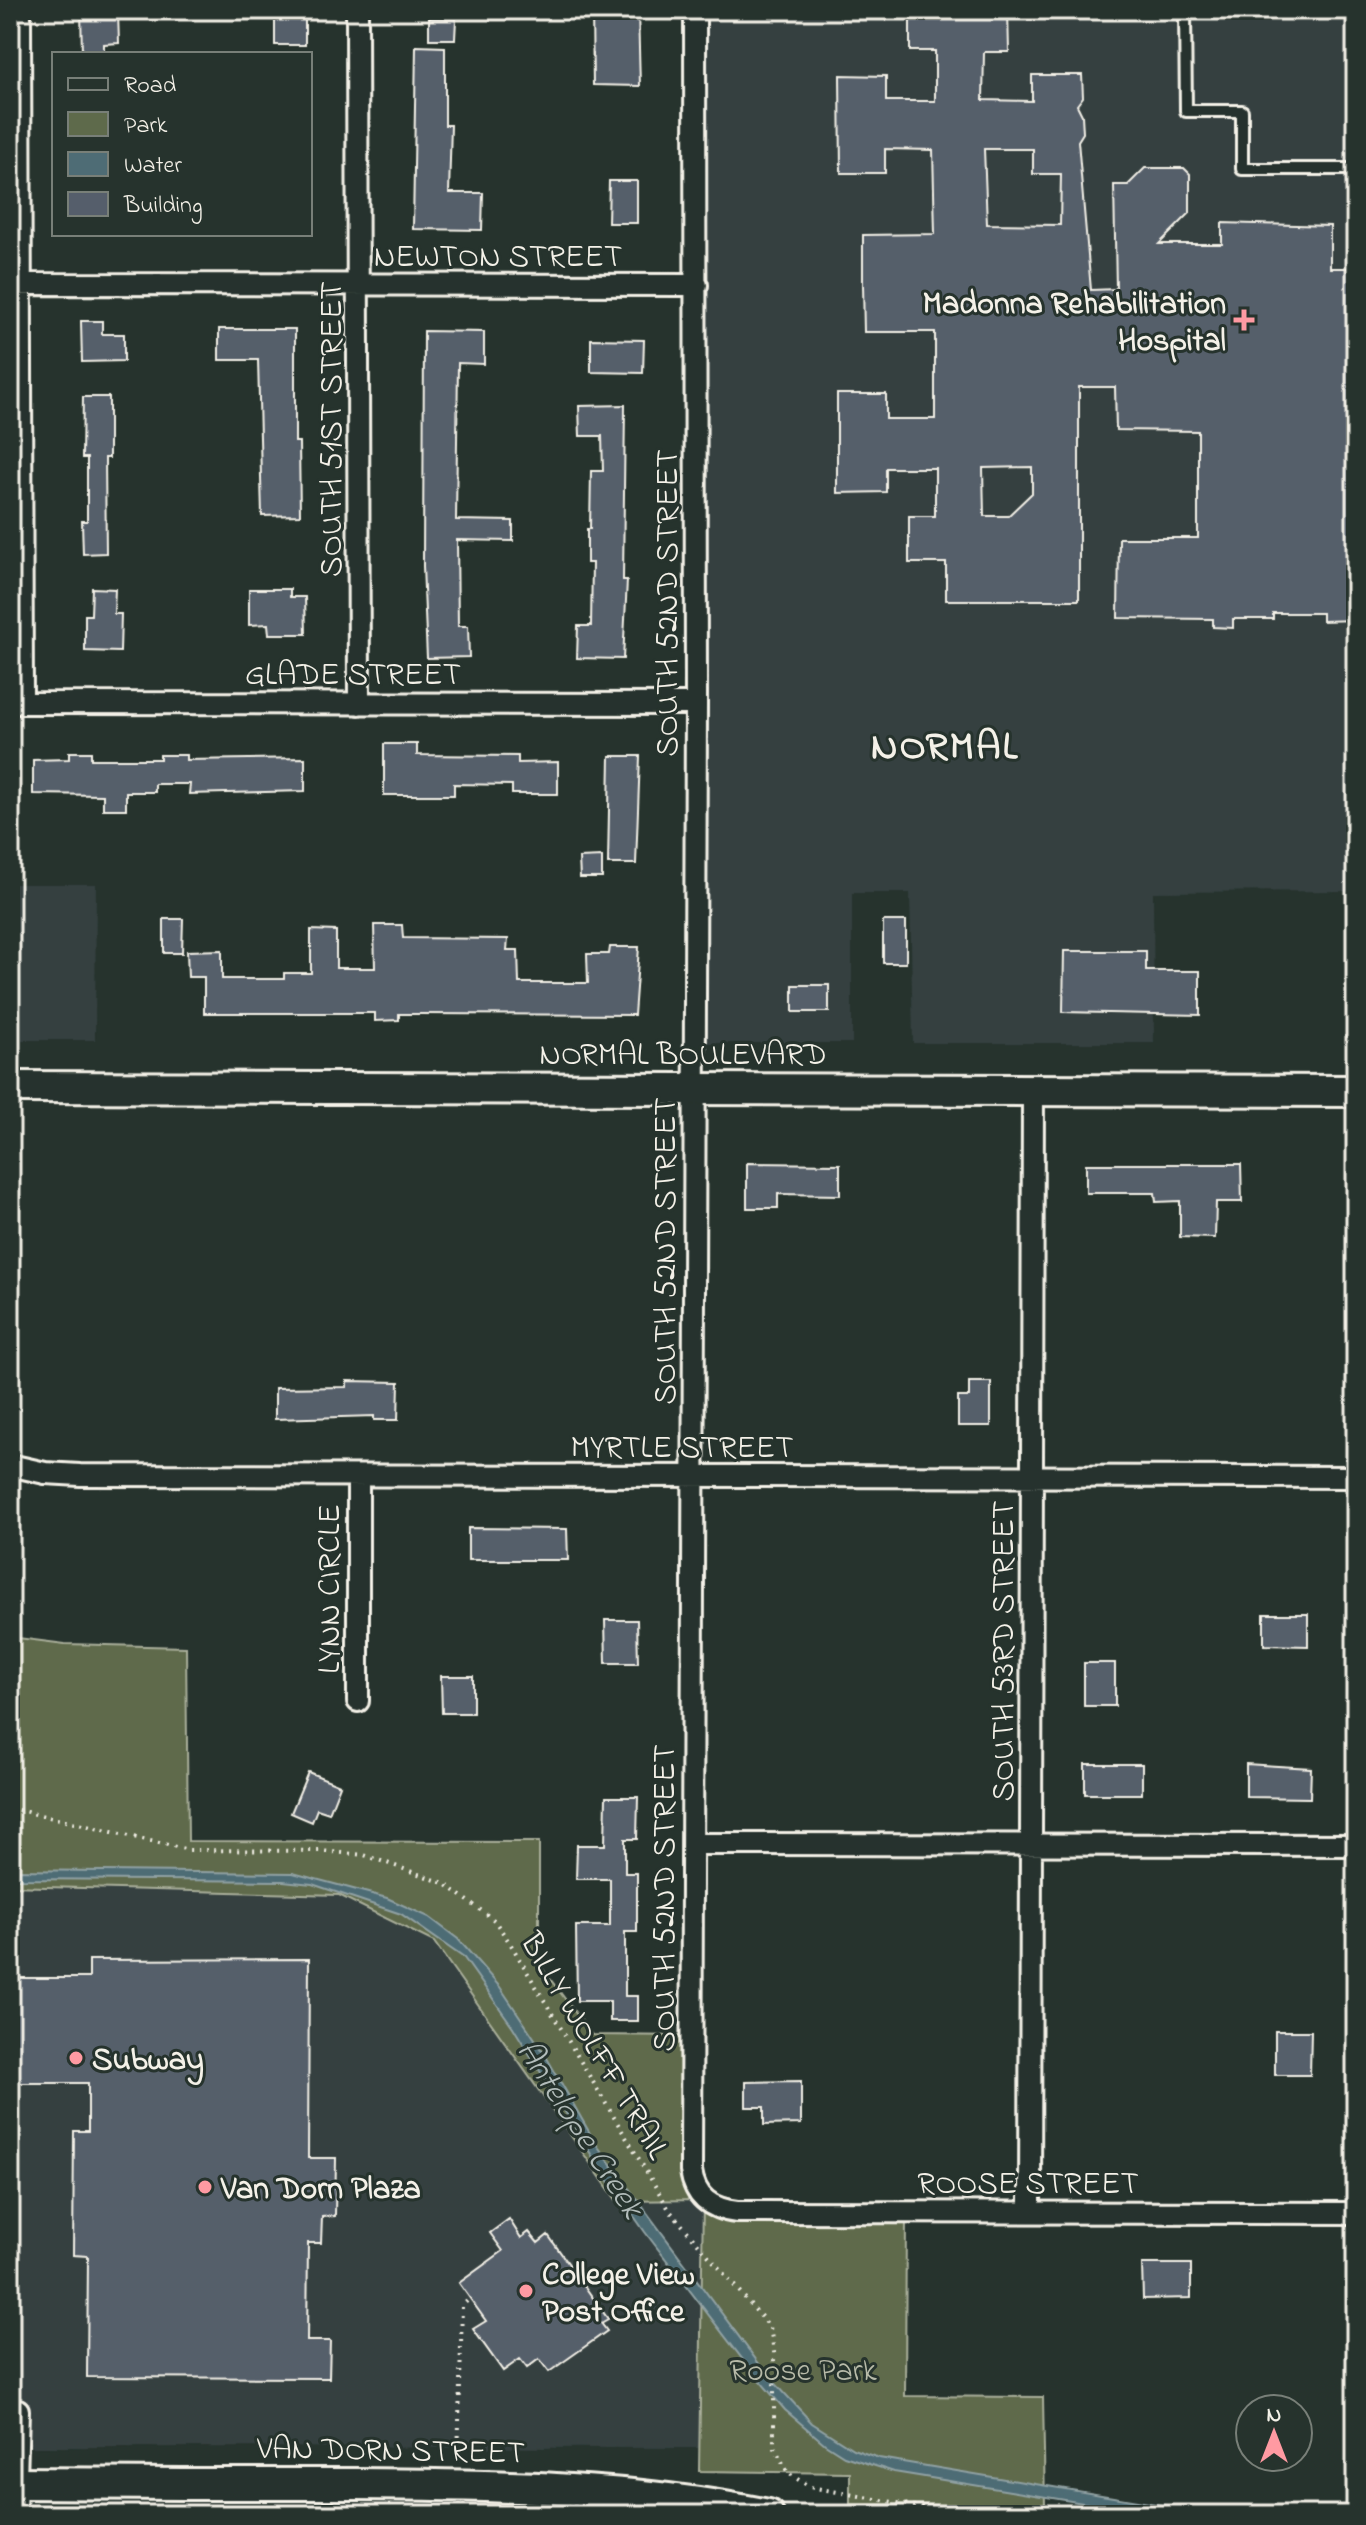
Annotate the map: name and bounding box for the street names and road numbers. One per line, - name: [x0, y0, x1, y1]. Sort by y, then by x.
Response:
- street label: NEWTON STREET: [374, 235, 622, 282]
- street label: SOUTH 51ST STREET: [310, 281, 357, 577]
- street label: SOUTH 52ND STREET: [646, 449, 693, 757]
- street label: GLADE STREET: [245, 653, 461, 700]
- street label: NORMAL BOULEVARD: [539, 1033, 827, 1080]
- street label: SOUTH 52ND STREET: [644, 1097, 691, 1405]
- street label: MYRTLE STREET: [570, 1426, 794, 1473]
- street label: SOUTH 53RD STREET: [982, 1500, 1029, 1802]
- street label: LYNN CIRCLE: [308, 1504, 355, 1674]
- street label: SOUTH 52ND STREET: [643, 1744, 690, 2052]
- street label: BILLY WOLFF TRAIL: [506, 1923, 680, 2169]
- street label: ROOSE STREET: [917, 2162, 1139, 2209]
- street label: VAN DORN STREET: [256, 2427, 525, 2478]

